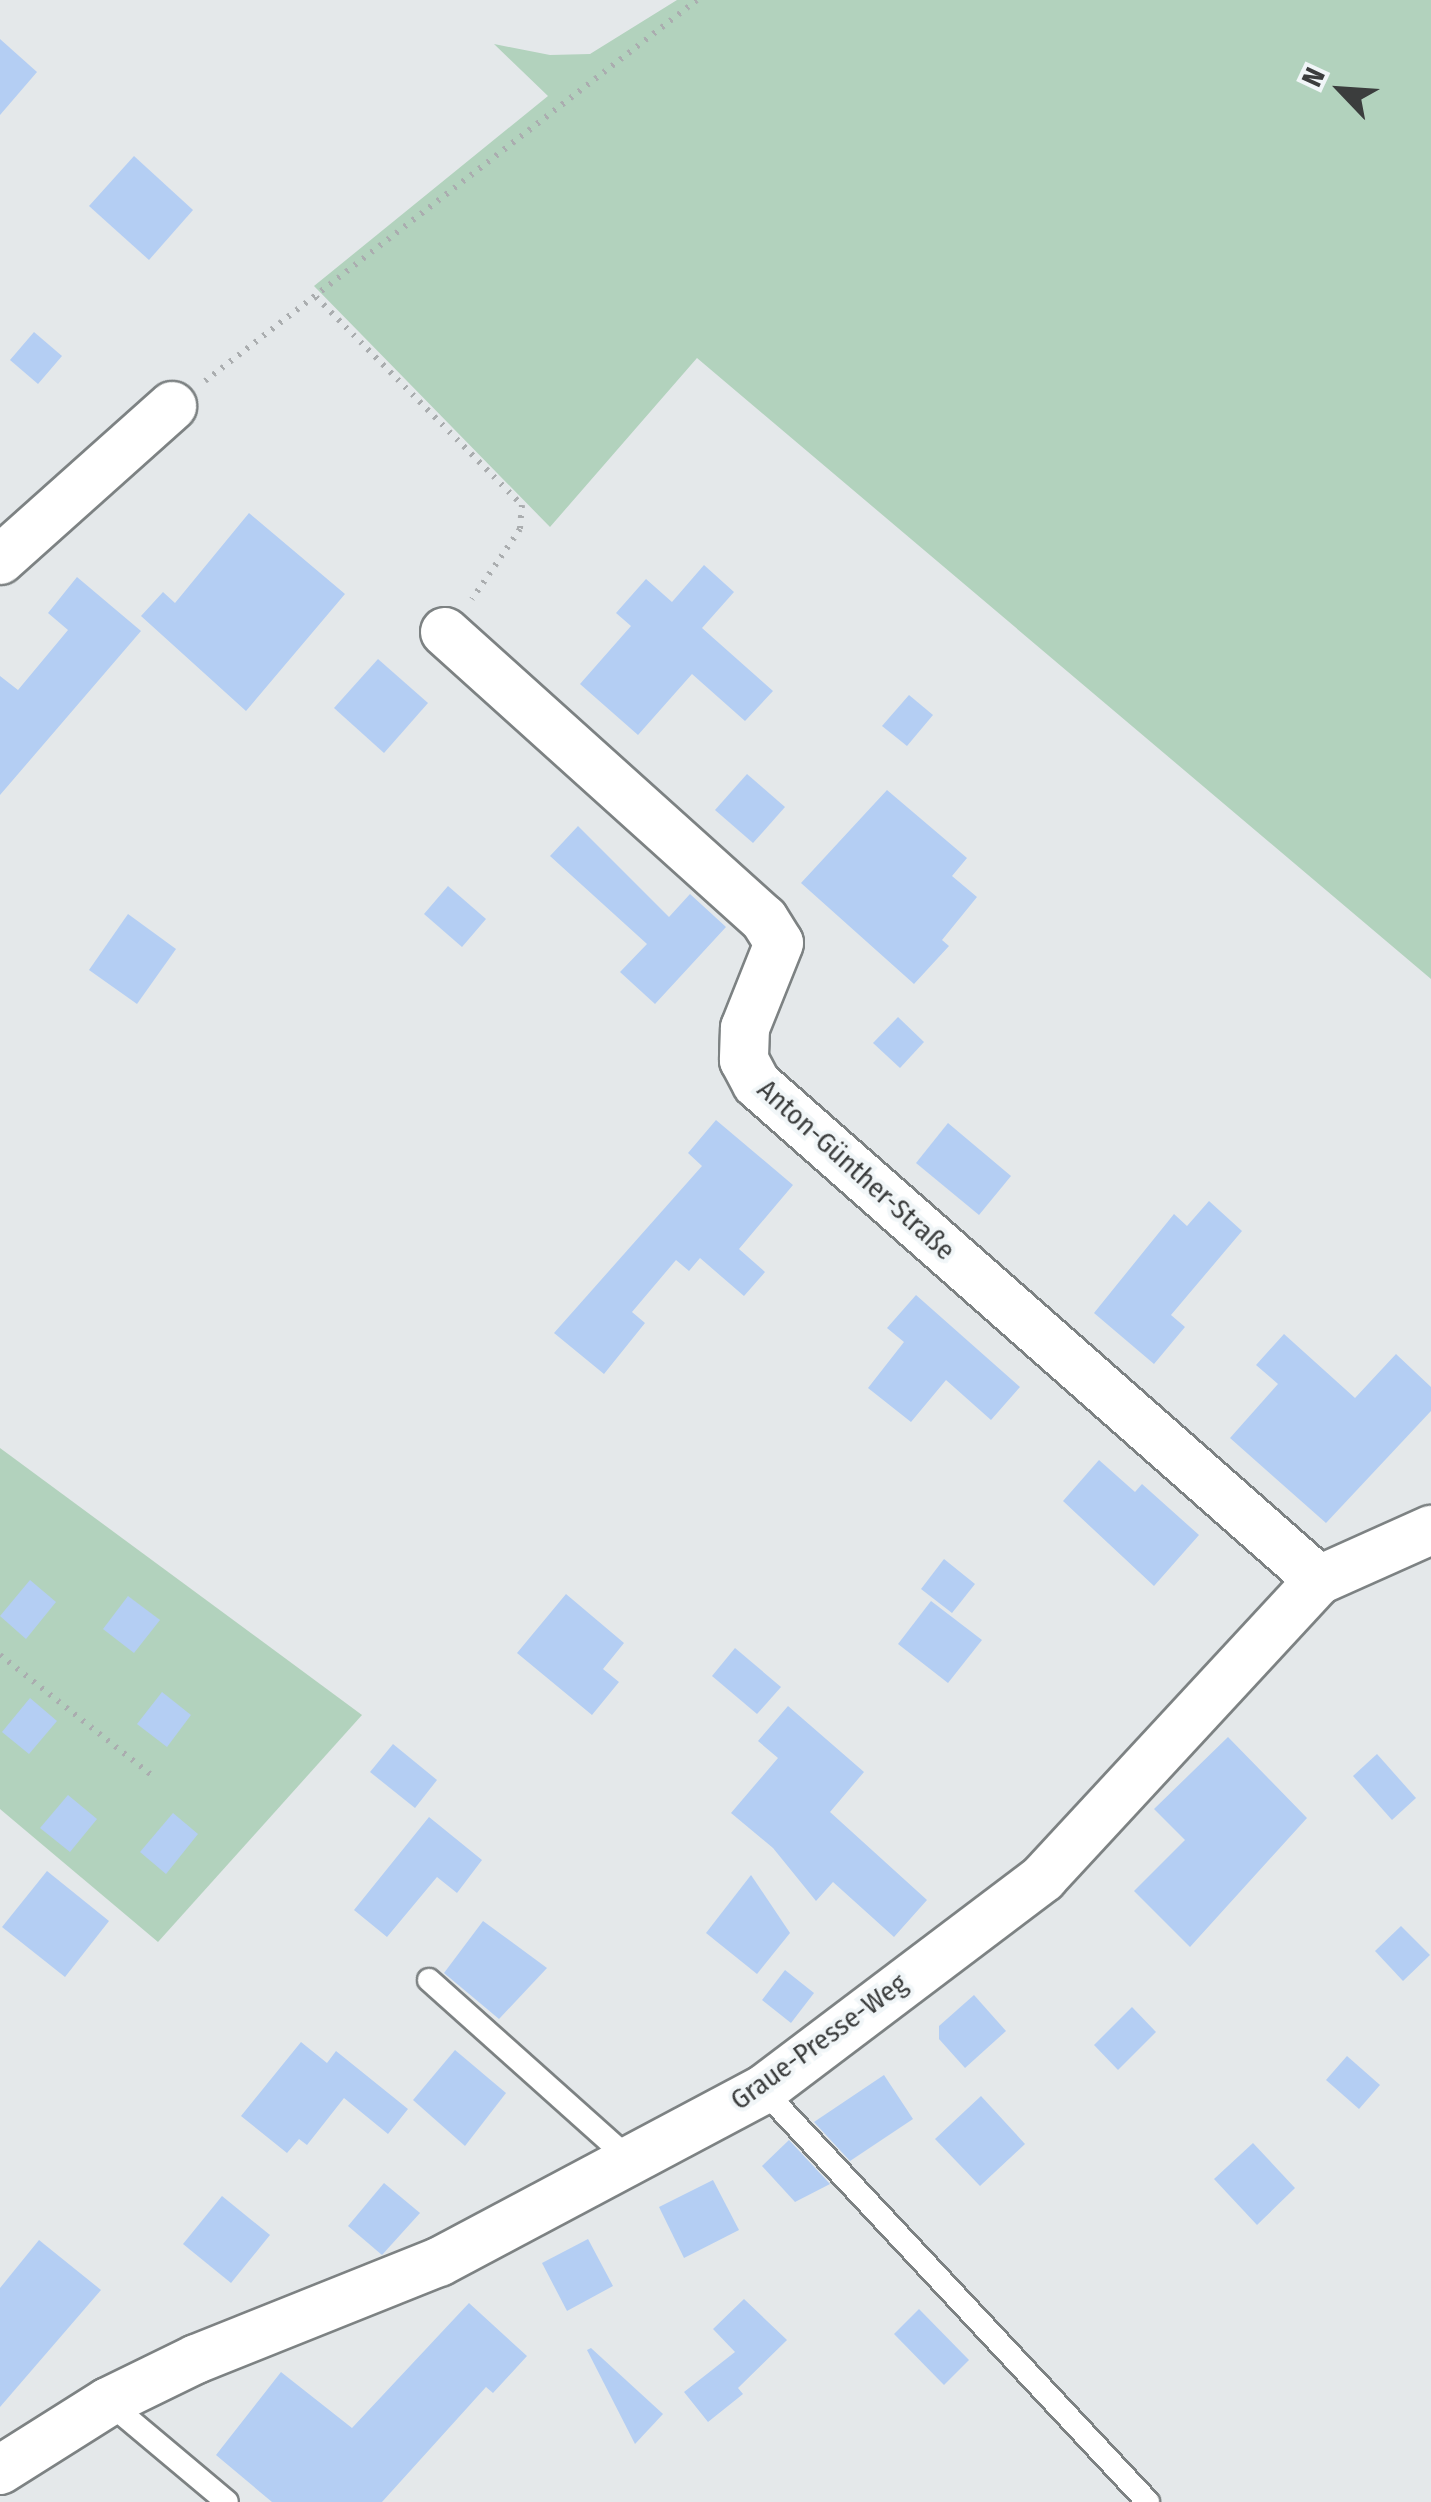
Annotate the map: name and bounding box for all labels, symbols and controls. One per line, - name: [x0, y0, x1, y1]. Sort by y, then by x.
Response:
- north arrow: [1291, 40, 1391, 140]
- text: N: [1295, 63, 1332, 92]
- street label: Anton-Günther-Straße: [750, 1073, 962, 1267]
- street label: Graue-Presse-Weg: [724, 1967, 914, 2117]

